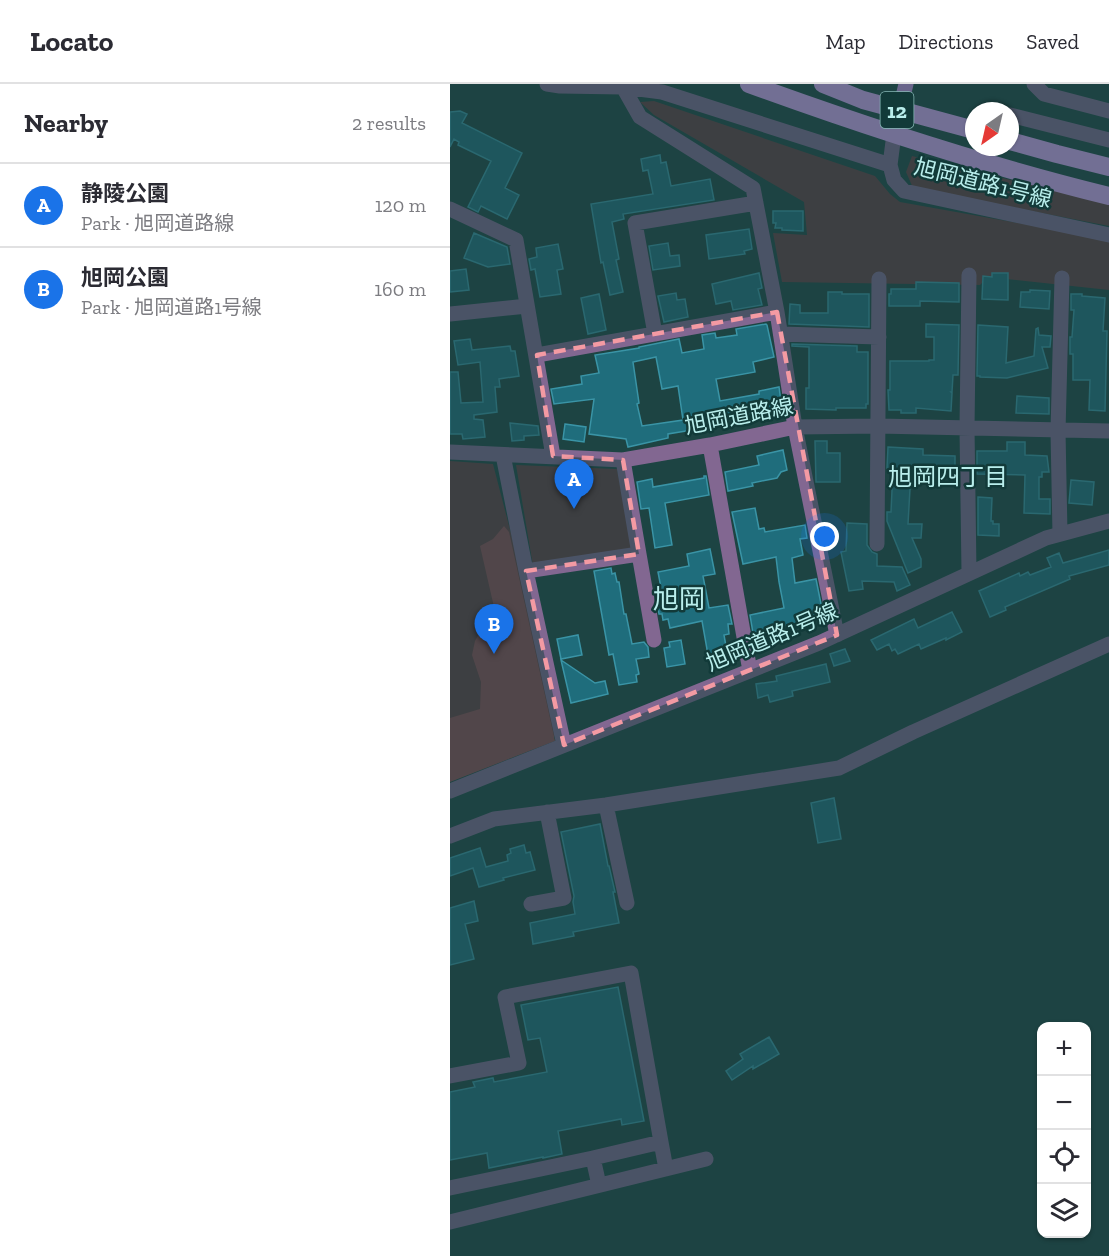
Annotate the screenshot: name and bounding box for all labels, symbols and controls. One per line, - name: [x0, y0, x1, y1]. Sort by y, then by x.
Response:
- text: Locato: [30, 25, 113, 58]
- text: Map: [826, 29, 866, 54]
- text: Directions: [899, 29, 993, 54]
- text: Saved: [1026, 29, 1079, 54]
- road number: 12: [880, 92, 914, 128]
- north arrow: [965, 102, 1019, 156]
- text: Nearby: [24, 107, 108, 139]
- text: 2 results: [352, 111, 426, 135]
- street label: 旭岡道路1号線: [912, 153, 1054, 213]
- text: 静陵公園: [81, 180, 169, 207]
- text: A: [37, 193, 50, 217]
- text: 120 m: [375, 193, 426, 217]
- text: Park · 旭岡道路線: [81, 211, 234, 235]
- text: 旭岡公園: [81, 264, 169, 291]
- text: B: [37, 277, 50, 301]
- text: 160 m: [374, 277, 426, 301]
- text: Park · 旭岡道路1号線: [81, 295, 262, 319]
- street label: 旭岡道路線: [682, 392, 796, 440]
- pin: A: [554, 460, 594, 509]
- district label: 旭岡四丁目: [888, 462, 1008, 491]
- your location: [810, 522, 839, 551]
- district label: 旭岡: [653, 583, 705, 615]
- street label: 旭岡道路1号線: [702, 597, 842, 677]
- pin: B: [474, 604, 513, 654]
- map controls: [1037, 1022, 1091, 1238]
- button: +: [1037, 1022, 1091, 1076]
- button: −: [1037, 1076, 1091, 1130]
- button: locate: [1037, 1130, 1091, 1184]
- button: layers: [1037, 1184, 1091, 1238]

